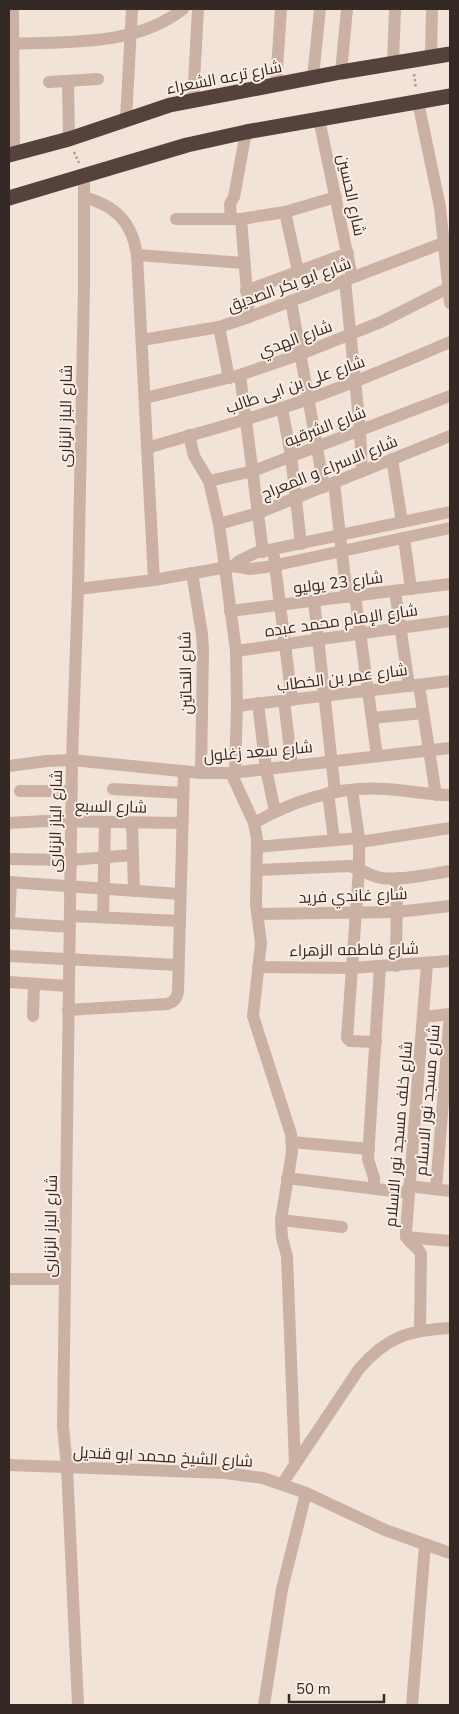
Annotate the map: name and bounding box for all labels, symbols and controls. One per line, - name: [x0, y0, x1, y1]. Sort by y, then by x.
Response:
- street label: شارع ترعه الشعراء: [164, 56, 284, 100]
- street label: شارع الحسين: [332, 152, 370, 238]
- street label: شارع ابو بكر الصديق: [224, 252, 354, 318]
- street label: شارع الهدي: [255, 315, 336, 364]
- street label: شارع على بن ابى طالب: [223, 351, 368, 419]
- street label: شارع الباز الزنارى: [54, 365, 78, 467]
- street label: شارع الشرقيه: [281, 401, 369, 453]
- street label: شارع الاسراء و المعراج: [258, 430, 401, 505]
- street label: شارع 23 يوليو: [292, 567, 384, 599]
- street label: شارع الإمام محمد عبده: [263, 599, 419, 643]
- street label: شارع النحاتين: [174, 631, 198, 715]
- street label: شارع عمر بن الخطاب: [275, 659, 409, 697]
- street label: شارع سعد زغلول: [202, 736, 314, 768]
- street label: شارع الباز الزنارى: [44, 770, 68, 872]
- street label: شارع السبع: [75, 795, 147, 819]
- street label: شارع غاندي فريد: [298, 883, 408, 911]
- street label: شارع فاطمه الزهراء: [289, 938, 419, 962]
- street label: شارع مسجد نور الاسلام: [410, 1023, 446, 1177]
- street label: شارع خلف مسجد نور الاسلام: [380, 1040, 418, 1228]
- street label: شارع الباز الزنارى: [39, 1175, 63, 1277]
- street label: شارع الشيخ محمد ابو قنديل: [72, 1441, 254, 1473]
- scale bar: [289, 1672, 384, 1704]
- text: 50 m: [296, 1679, 331, 1699]

